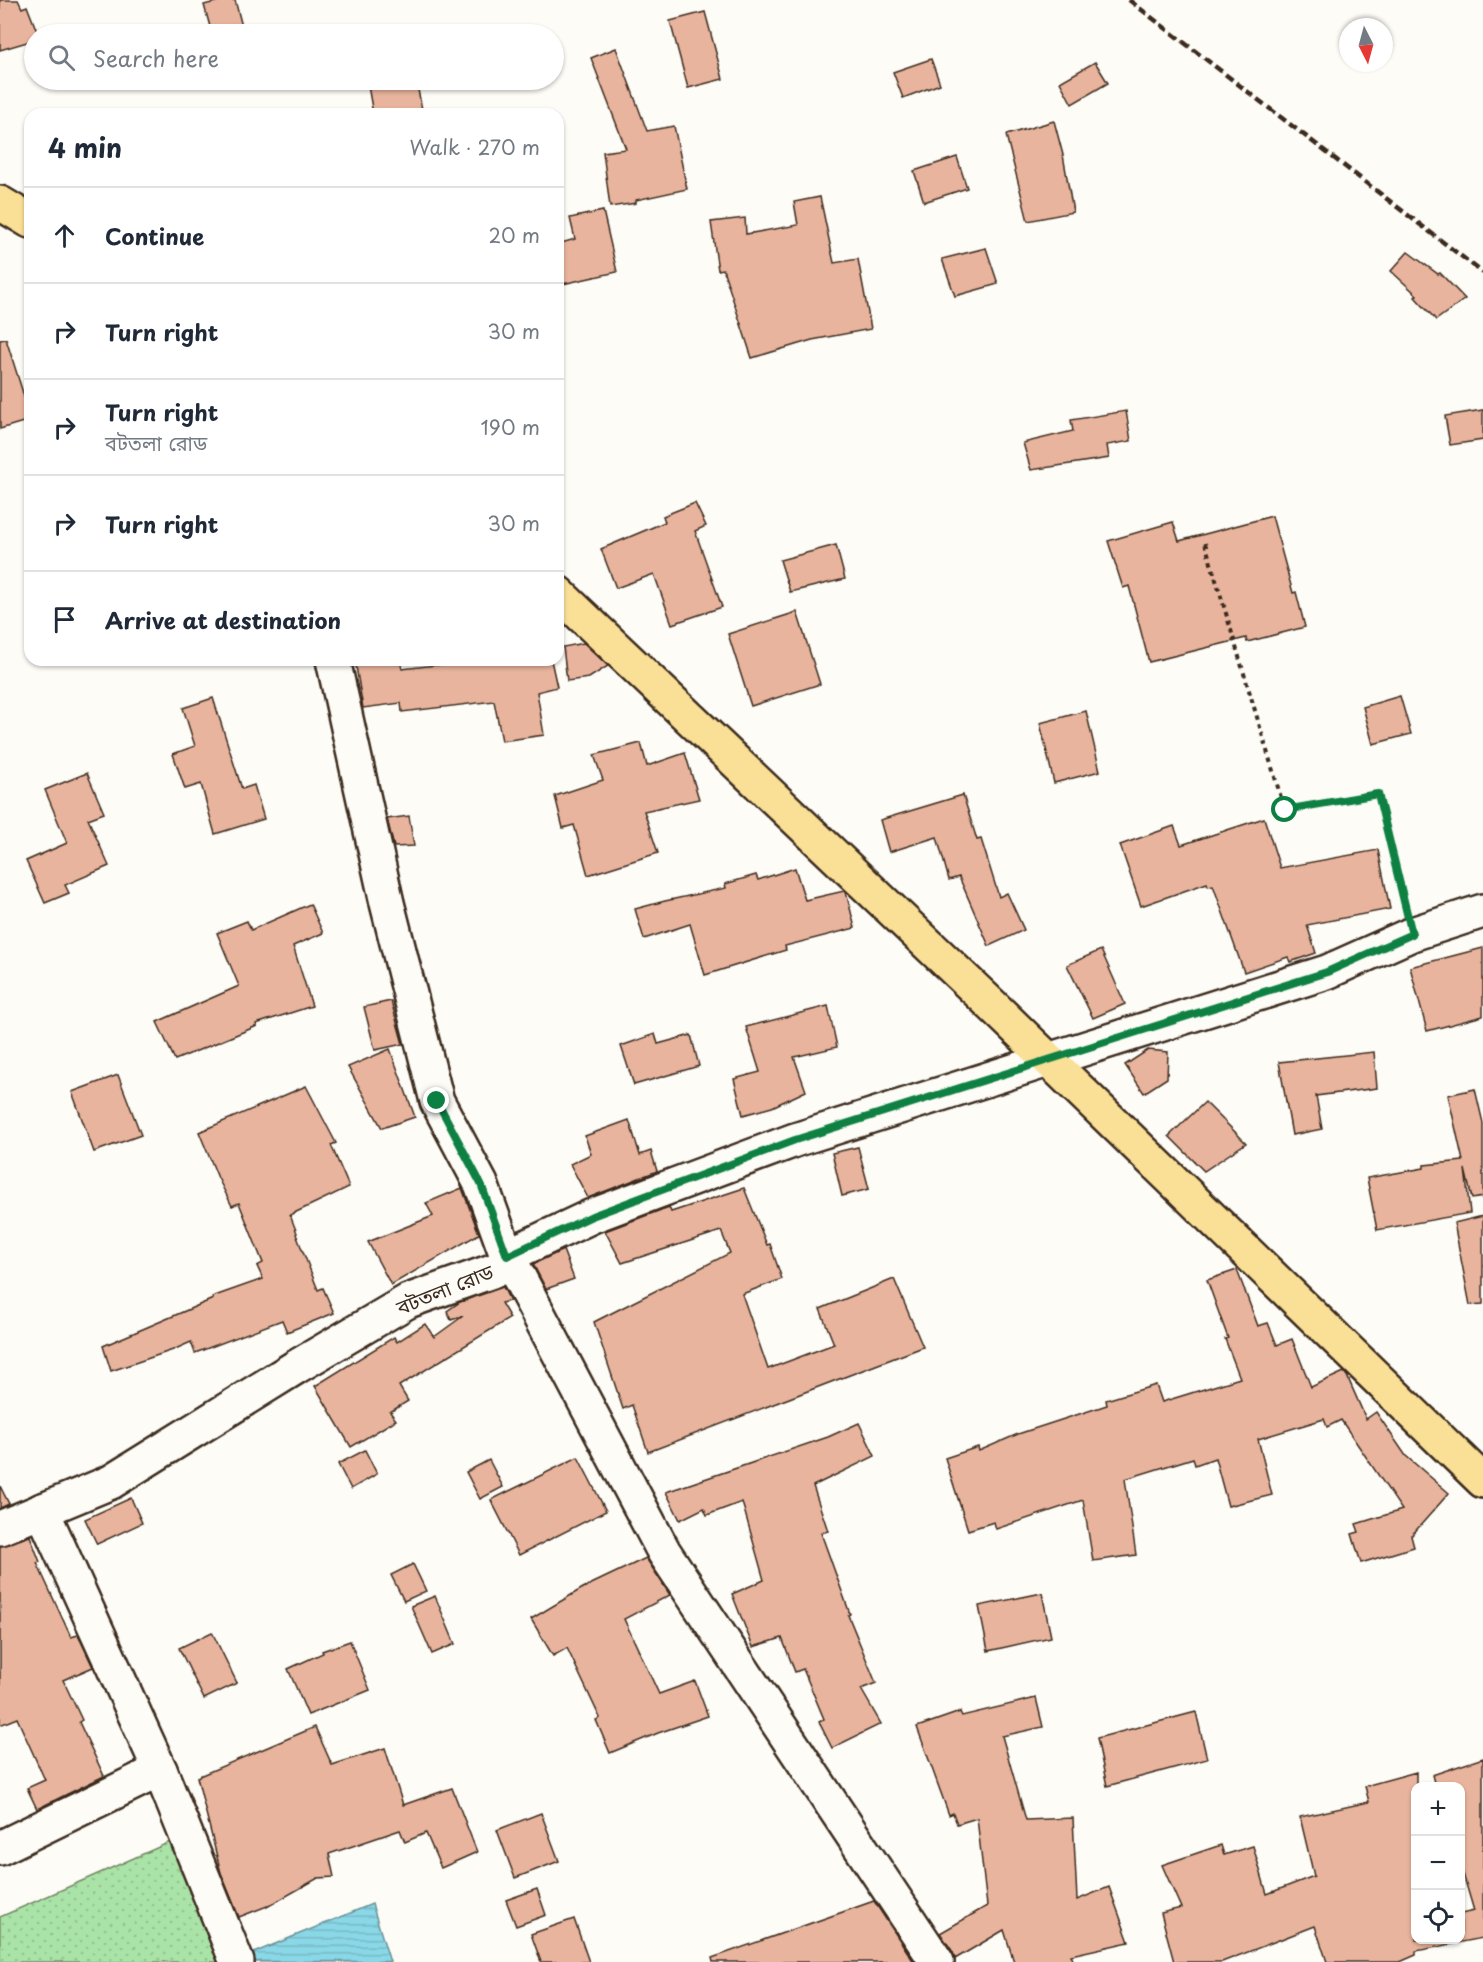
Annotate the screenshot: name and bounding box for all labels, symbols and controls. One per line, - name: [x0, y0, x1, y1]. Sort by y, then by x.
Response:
- north arrow: [1339, 18, 1393, 72]
- search box: [24, 24, 564, 90]
- icon: search: [45, 41, 78, 74]
- text: Search here: [93, 41, 219, 74]
- text: 4 min: [48, 128, 122, 167]
- text: Walk · 270 m: [409, 132, 540, 162]
- icon: ahead: [48, 219, 81, 252]
- text: Continue: [105, 219, 204, 252]
- text: 20 m: [488, 220, 540, 250]
- icon: right: [48, 315, 81, 348]
- text: Turn right: [105, 315, 218, 348]
- text: 30 m: [487, 316, 540, 346]
- text: Turn right: [105, 395, 218, 428]
- icon: right: [48, 411, 81, 444]
- text: 190 m: [481, 412, 540, 442]
- text: বটতলা রোড: [105, 428, 207, 458]
- icon: right: [48, 507, 81, 540]
- text: Turn right: [105, 507, 218, 540]
- text: 30 m: [487, 508, 540, 538]
- icon: arrive: [48, 603, 81, 636]
- text: Arrive at destination: [105, 603, 341, 636]
- route start: [1271, 796, 1297, 822]
- route end: [423, 1087, 449, 1113]
- street label: বটতলা রোড: [391, 1256, 498, 1322]
- map controls: [1411, 1782, 1465, 1944]
- button: +: [1411, 1782, 1465, 1836]
- button: −: [1411, 1836, 1465, 1890]
- button: locate: [1411, 1890, 1465, 1944]

